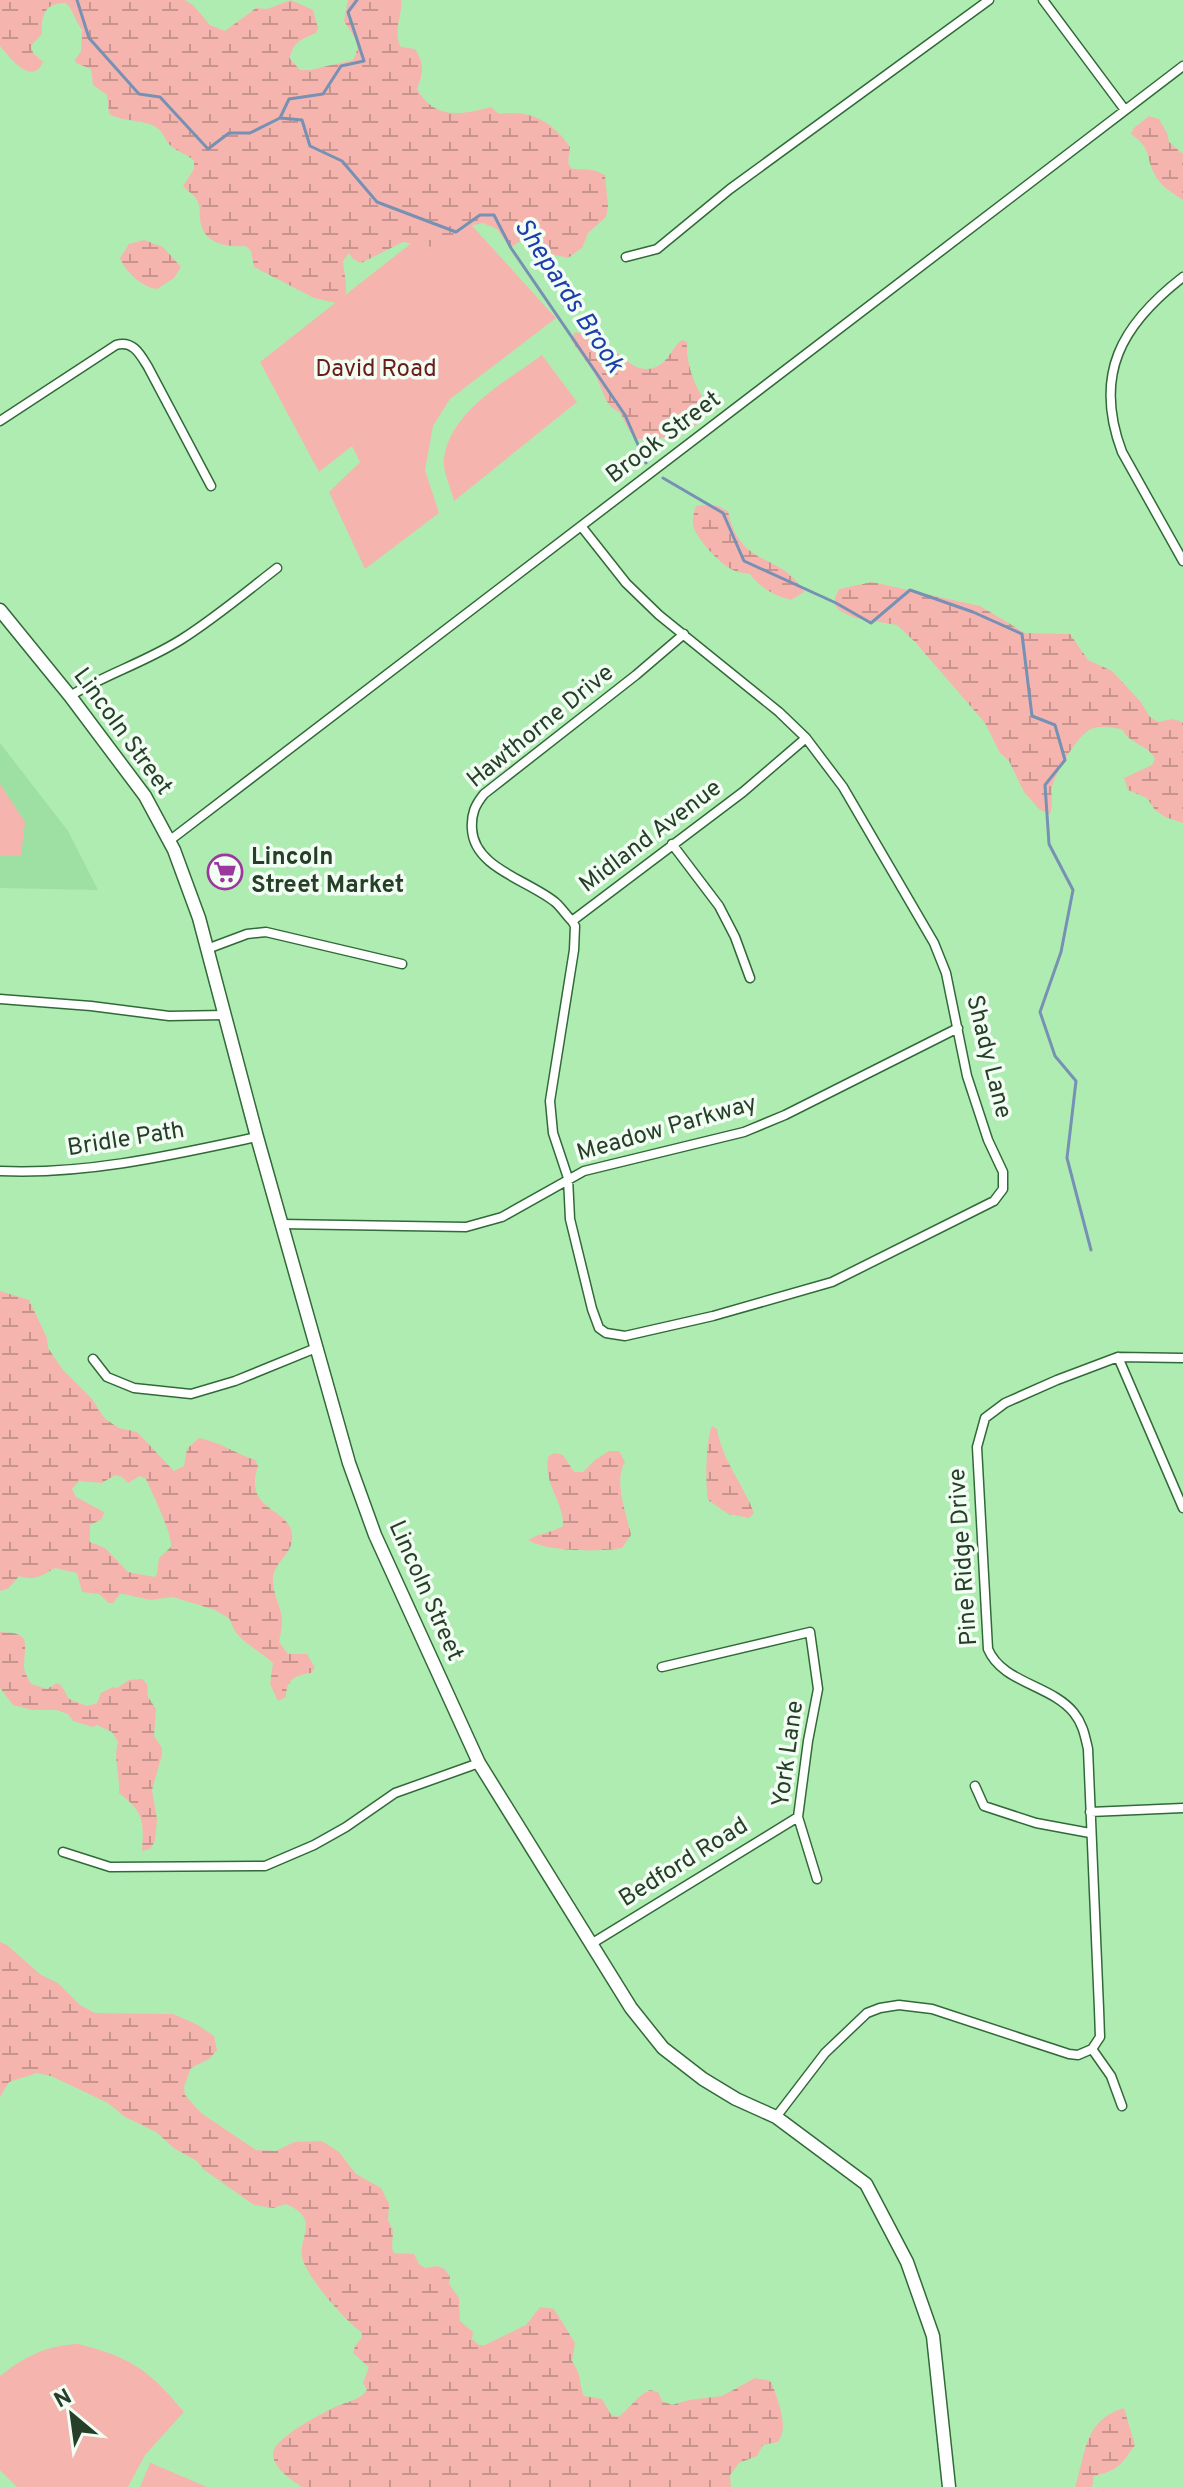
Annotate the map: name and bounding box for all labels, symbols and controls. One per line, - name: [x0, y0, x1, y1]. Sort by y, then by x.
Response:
- water label: Shepards Brook: [506, 212, 631, 380]
- park label: David Road: [315, 355, 437, 385]
- street label: Brook Street: [601, 385, 727, 491]
- street label: Hawthorne Drive: [462, 659, 620, 795]
- street label: Lincoln Street: [66, 662, 178, 802]
- street label: Midland Avenue: [574, 774, 728, 900]
- place label: Lincoln Street Market: [251, 843, 404, 901]
- supermarket icon: Lincoln Street Market: [206, 853, 244, 891]
- street label: Shady Lane: [958, 992, 1018, 1122]
- street label: Meadow Parkway: [573, 1089, 761, 1169]
- street label: Bridle Path: [65, 1116, 187, 1164]
- street label: Pine Ridge Drive: [943, 1467, 985, 1647]
- street label: Lincoln Street: [381, 1516, 469, 1666]
- street label: York Lane: [767, 1699, 811, 1809]
- street label: Bedford Road: [614, 1811, 754, 1915]
- north arrow: [32, 2375, 112, 2455]
- text: N: [50, 2384, 77, 2415]

